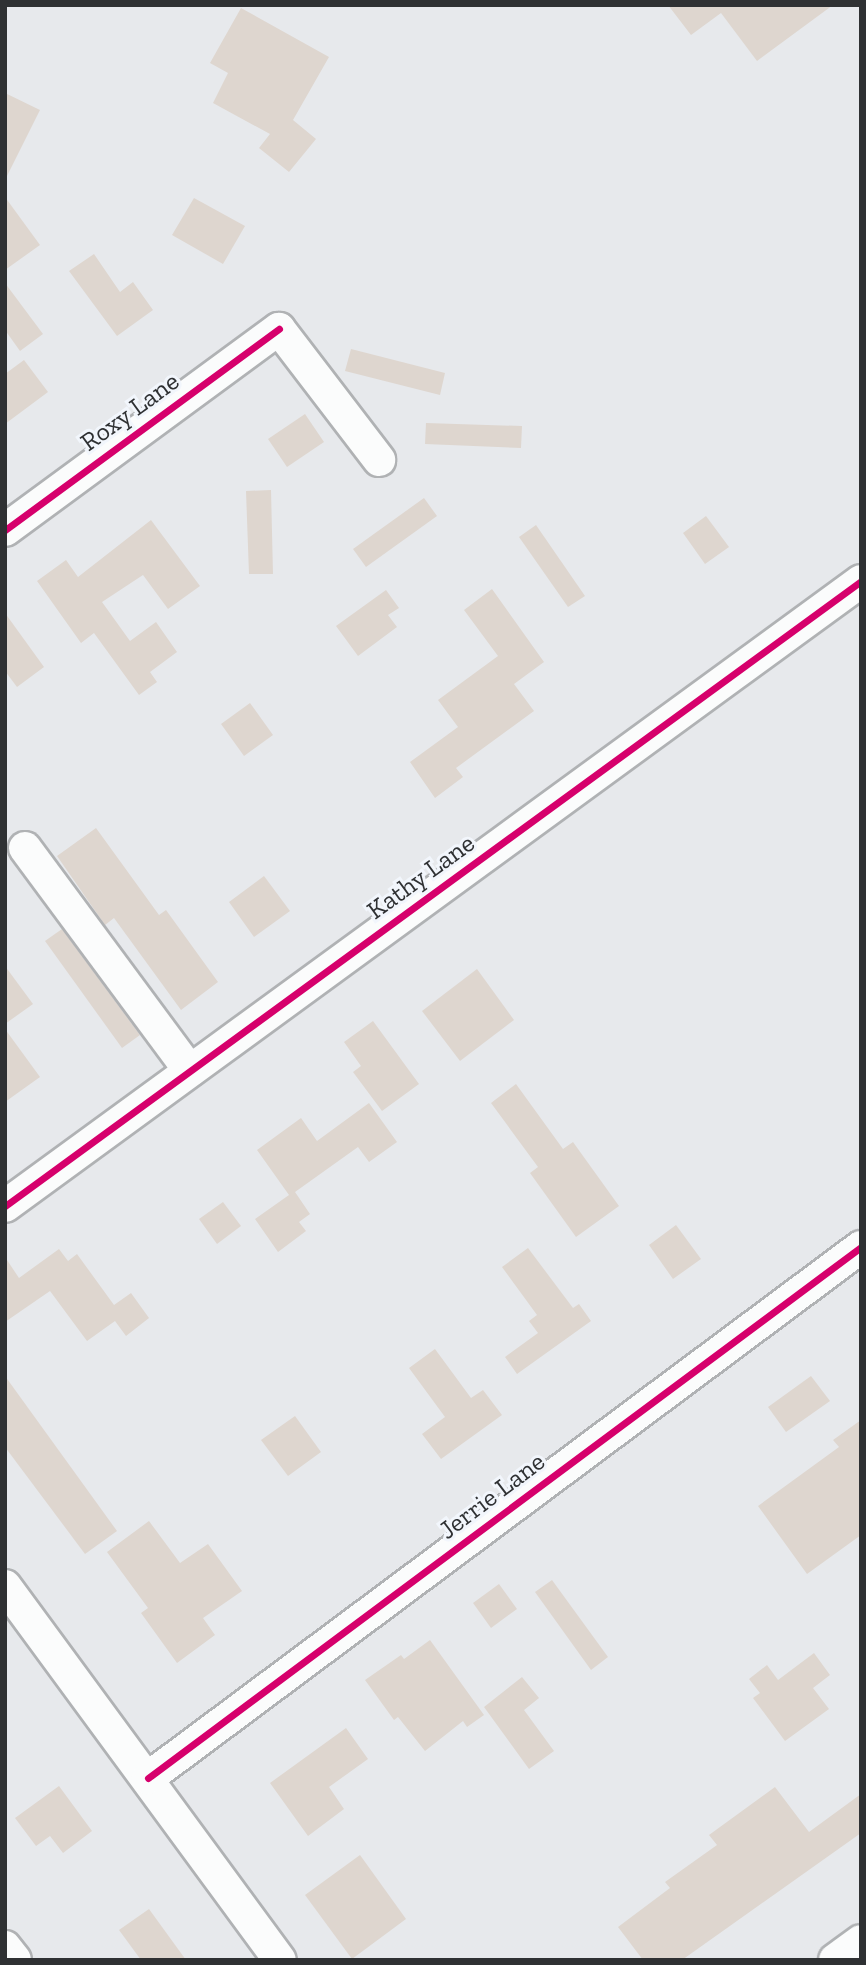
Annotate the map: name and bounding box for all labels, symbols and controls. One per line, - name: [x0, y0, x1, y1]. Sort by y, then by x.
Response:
- street label: Roxy Lane: [74, 366, 186, 458]
- street label: Kathy Lane: [361, 827, 481, 927]
- street label: Jerrie Lane: [433, 1446, 551, 1546]

